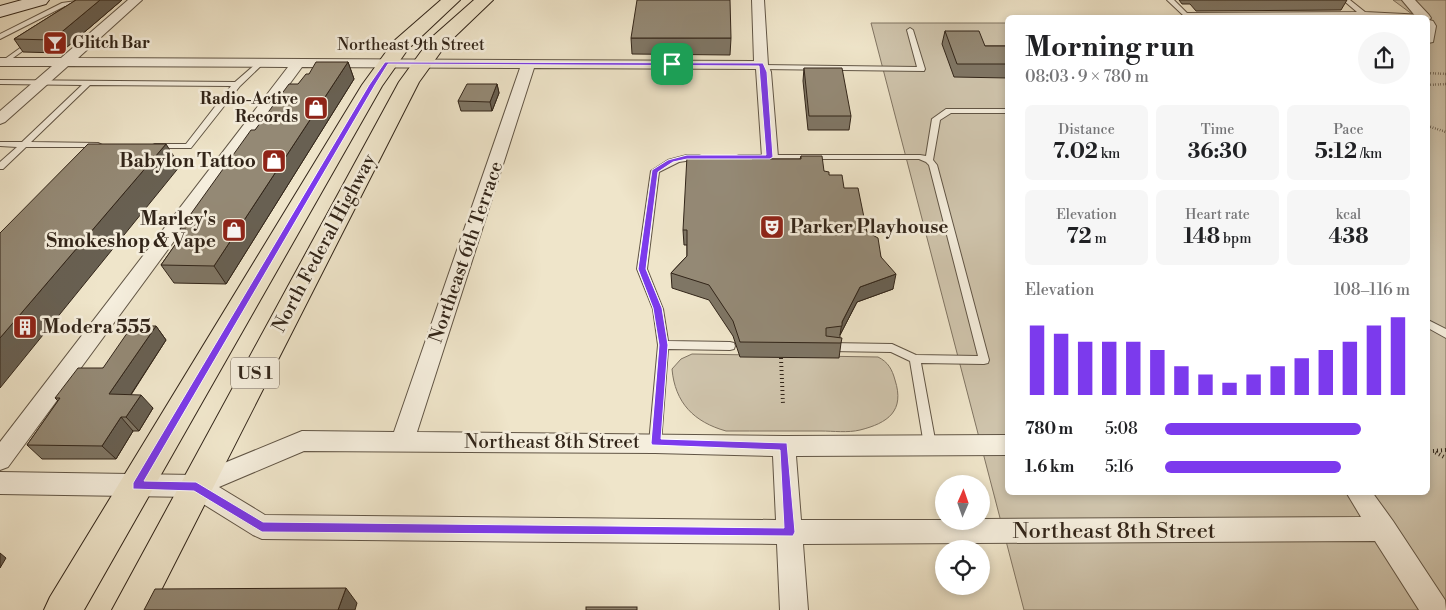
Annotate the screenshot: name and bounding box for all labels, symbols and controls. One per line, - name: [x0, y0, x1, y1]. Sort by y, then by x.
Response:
- bar icon: Glitch Bar: [42, 30, 68, 56]
- text: Morning run: [1025, 30, 1194, 65]
- button: share: [1358, 32, 1410, 84]
- place label: Glitch Bar: [72, 33, 150, 53]
- street label: Northeast 9th Street: [337, 35, 485, 55]
- pin: [651, 43, 693, 85]
- icon: arrive: [658, 50, 686, 78]
- text: 08:03 · 9 × 780 m: [1025, 67, 1149, 87]
- place label: Radio-Active Records: [200, 89, 298, 127]
- shop icon: Radio-Active Records: [303, 95, 329, 121]
- text: Distance: [1058, 121, 1115, 139]
- text: Time: [1201, 121, 1234, 139]
- text: Pace: [1333, 121, 1364, 139]
- text: 7.02: [1053, 139, 1098, 165]
- text: 36:30: [1188, 139, 1247, 165]
- text: 5:12: [1315, 139, 1357, 165]
- text: km: [1098, 145, 1120, 163]
- text: /km: [1357, 145, 1382, 163]
- shop icon: Babylon Tattoo: [261, 148, 287, 174]
- place label: Babylon Tattoo: [119, 149, 256, 173]
- street label: North Federal Highway: [267, 149, 382, 336]
- street label: Northeast 6th Terrace: [424, 158, 508, 346]
- text: Elevation: [1056, 206, 1117, 224]
- text: Heart rate: [1185, 206, 1250, 224]
- text: kcal: [1336, 206, 1361, 224]
- place label: Marley's Smokeshop & Vape: [46, 207, 216, 253]
- theatre icon: Parker Playhouse: [759, 214, 785, 240]
- place label: Parker Playhouse: [790, 215, 949, 239]
- shop icon: Marley's Smokeshop & Vape: [221, 217, 247, 243]
- text: 72: [1066, 224, 1092, 250]
- text: 148: [1184, 224, 1220, 250]
- text: 438: [1328, 224, 1369, 250]
- text: m: [1092, 230, 1107, 248]
- text: bpm: [1220, 230, 1251, 248]
- text: Elevation: [1025, 280, 1094, 300]
- text: 108–116 m: [1334, 280, 1410, 300]
- building icon: Modera 555: [12, 314, 38, 340]
- place label: Modera 555: [42, 315, 151, 339]
- road number: US 1: [231, 358, 279, 388]
- text: 780 m: [1025, 419, 1073, 439]
- text: 5:08: [1105, 419, 1138, 439]
- street label: Northeast 8th Street: [464, 430, 640, 454]
- text: 1.6 km: [1025, 457, 1074, 477]
- text: 5:16: [1105, 457, 1133, 477]
- north arrow: [935, 475, 990, 530]
- map controls: [935, 475, 990, 595]
- street label: Northeast 8th Street: [1012, 518, 1216, 545]
- button: locate: [935, 540, 990, 595]

